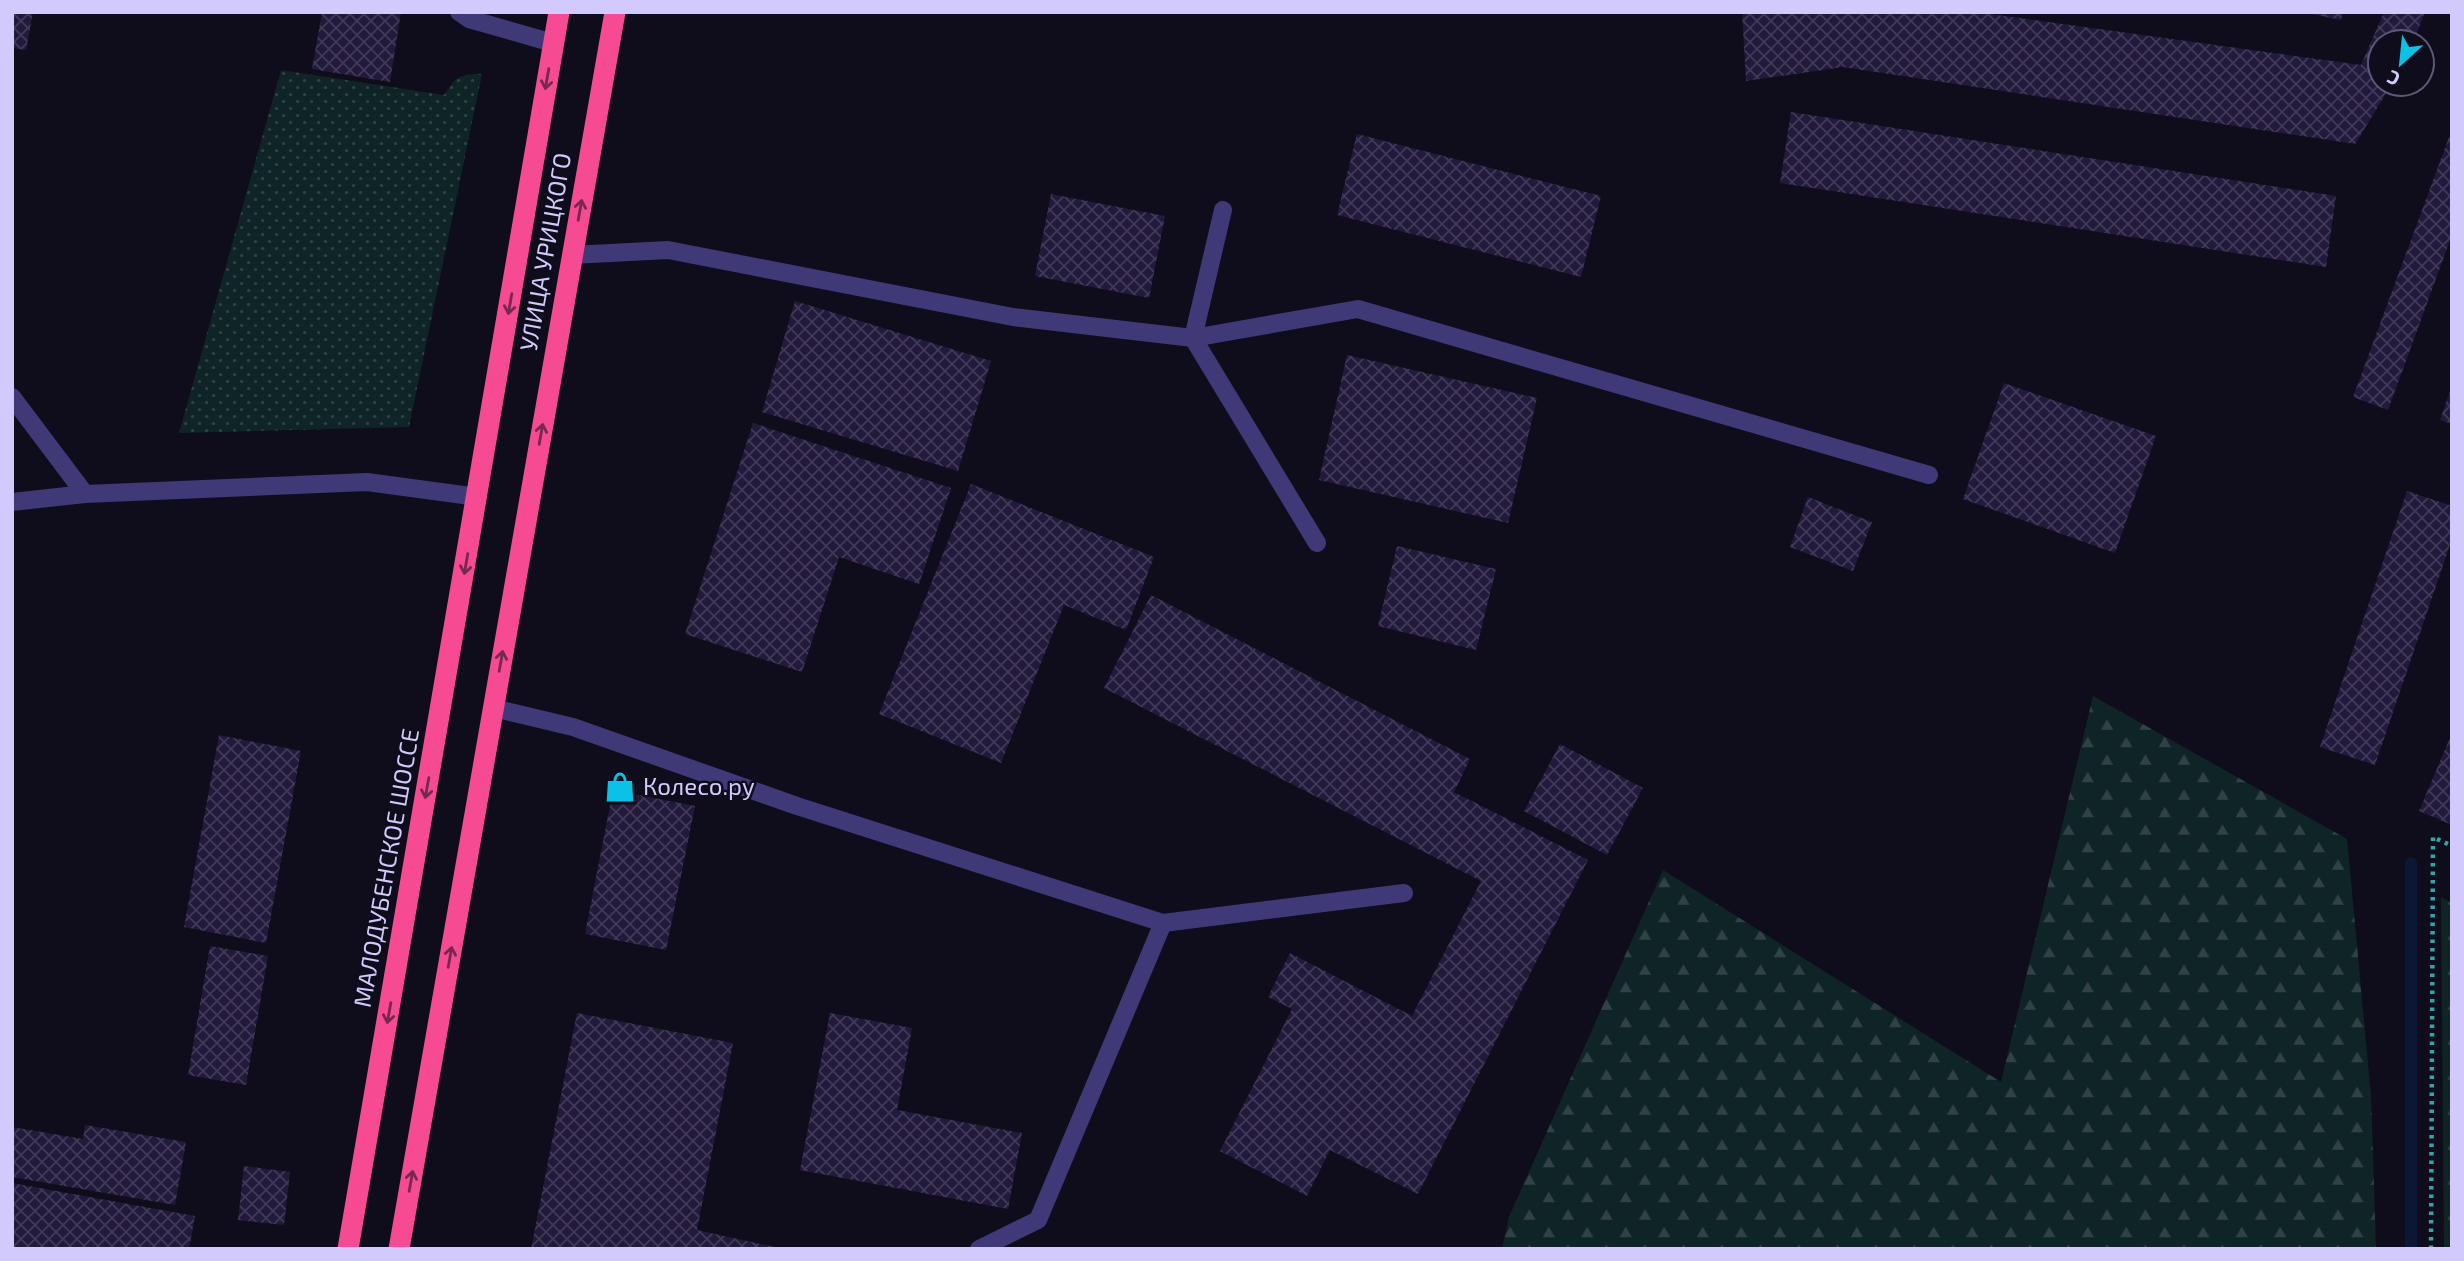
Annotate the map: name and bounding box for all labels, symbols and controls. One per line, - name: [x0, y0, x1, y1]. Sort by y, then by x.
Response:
- north arrow: [2366, 28, 2436, 98]
- text: С: [2383, 66, 2403, 91]
- one-way arrow: [540, 68, 553, 90]
- street label: УЛИЦА УРИЦКОГО: [513, 150, 576, 353]
- one-way arrow: [574, 199, 587, 222]
- one-way arrow: [503, 292, 516, 315]
- one-way arrow: [535, 423, 548, 446]
- one-way arrow: [459, 552, 472, 575]
- one-way arrow: [495, 650, 508, 673]
- street label: МАЛОДУБЕНСКОЕ ШОССЕ: [347, 726, 424, 1009]
- shop icon: Колесо.ру: [603, 770, 637, 804]
- place label: Колесо.ру: [643, 771, 755, 801]
- one-way arrow: [420, 776, 434, 799]
- one-way arrow: [444, 946, 457, 969]
- one-way arrow: [382, 1001, 395, 1023]
- one-way arrow: [405, 1171, 418, 1193]

